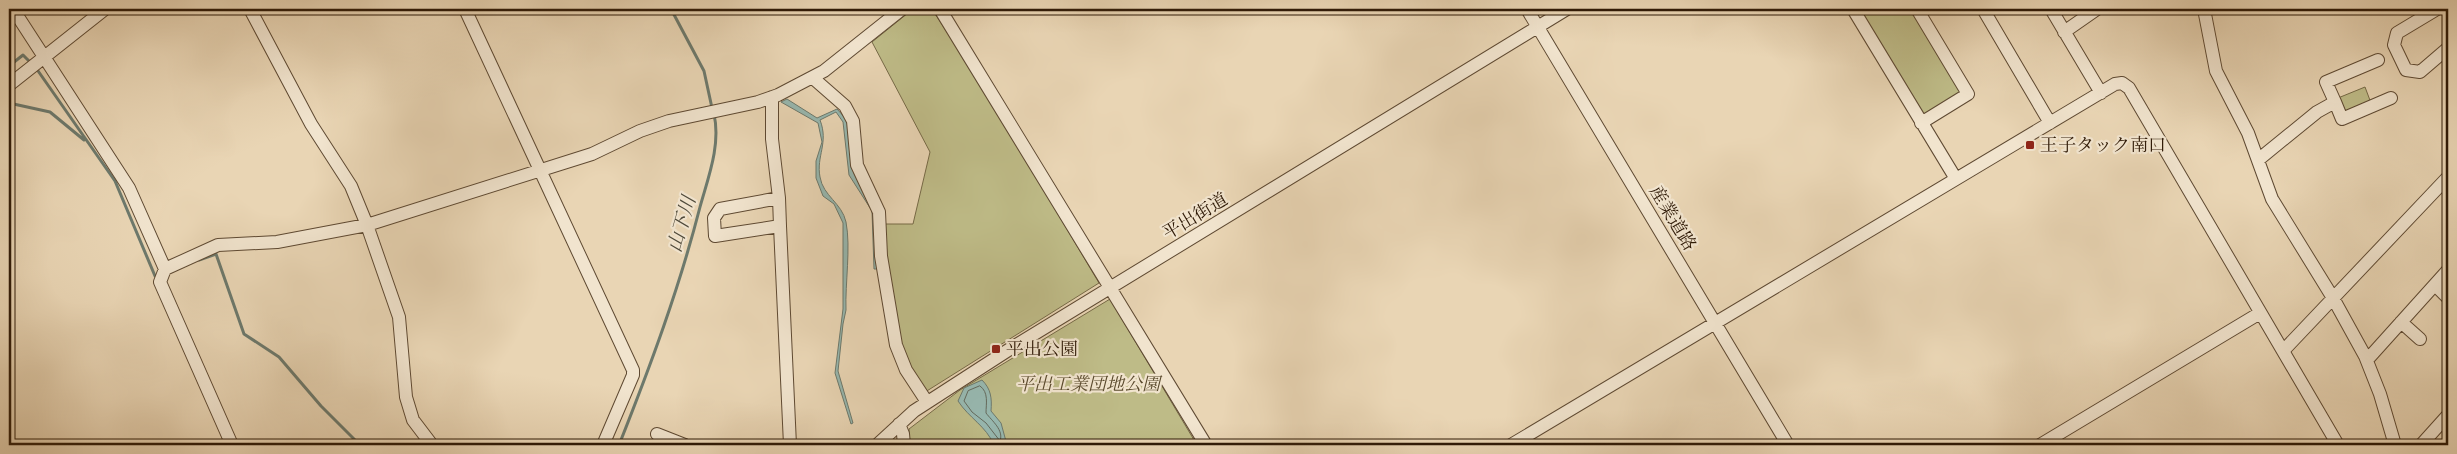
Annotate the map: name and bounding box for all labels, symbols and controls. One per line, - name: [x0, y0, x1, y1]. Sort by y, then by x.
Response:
- place label: 王子タック南口: [2040, 134, 2166, 156]
- marker: 王子タック南口: [2024, 139, 2036, 151]
- street label: 産業道路: [1645, 181, 1701, 255]
- street label: 平出街道: [1158, 188, 1232, 244]
- water label: 山下川: [663, 192, 701, 255]
- place label: 平出公園: [1006, 338, 1078, 360]
- marker: 平出公園: [990, 343, 1002, 355]
- park label: 平出工業団地公園: [1016, 373, 1163, 395]

